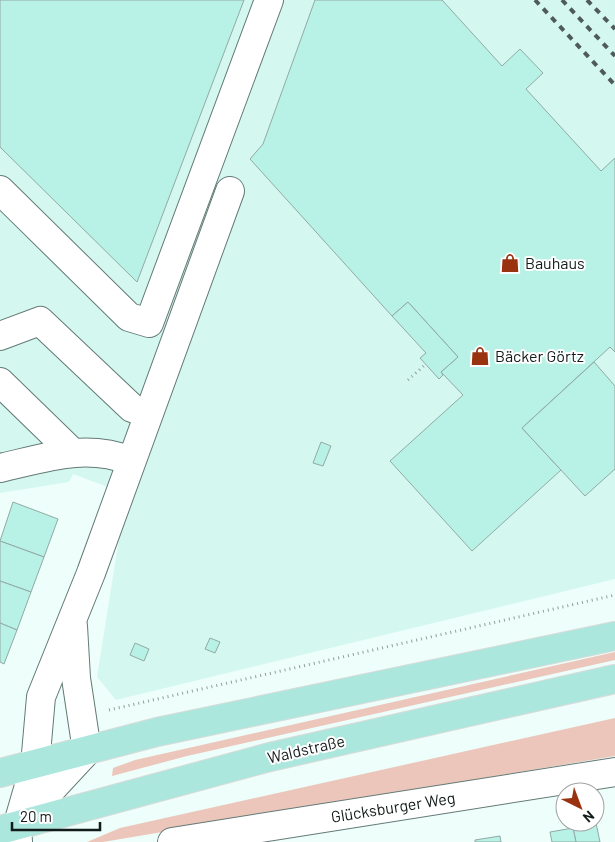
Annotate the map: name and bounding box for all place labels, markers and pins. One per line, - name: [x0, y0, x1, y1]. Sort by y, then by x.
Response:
- shop icon: Bauhaus: [499, 252, 521, 274]
- place label: Bauhaus: [525, 253, 585, 272]
- shop icon: Bäcker Görtz: [469, 345, 491, 367]
- place label: Bäcker Görtz: [495, 346, 584, 365]

